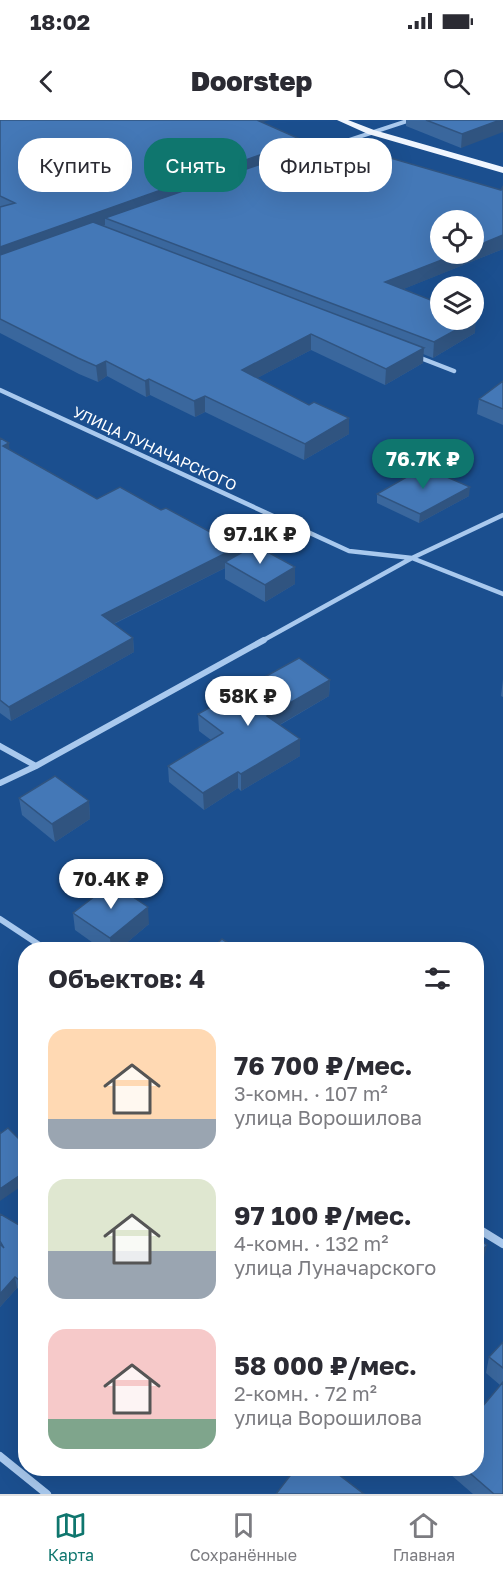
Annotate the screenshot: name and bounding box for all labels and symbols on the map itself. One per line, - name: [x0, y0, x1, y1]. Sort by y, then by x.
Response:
- street label: УЛИЦА ЛУНАЧАРСКОГО: [70, 402, 240, 494]
- pin: 76.7K ₽: [368, 439, 478, 490]
- pin: 97.1K ₽: [205, 514, 315, 565]
- pin: 58K ₽: [206, 676, 290, 727]
- pin: 70.4K ₽: [56, 859, 166, 910]

